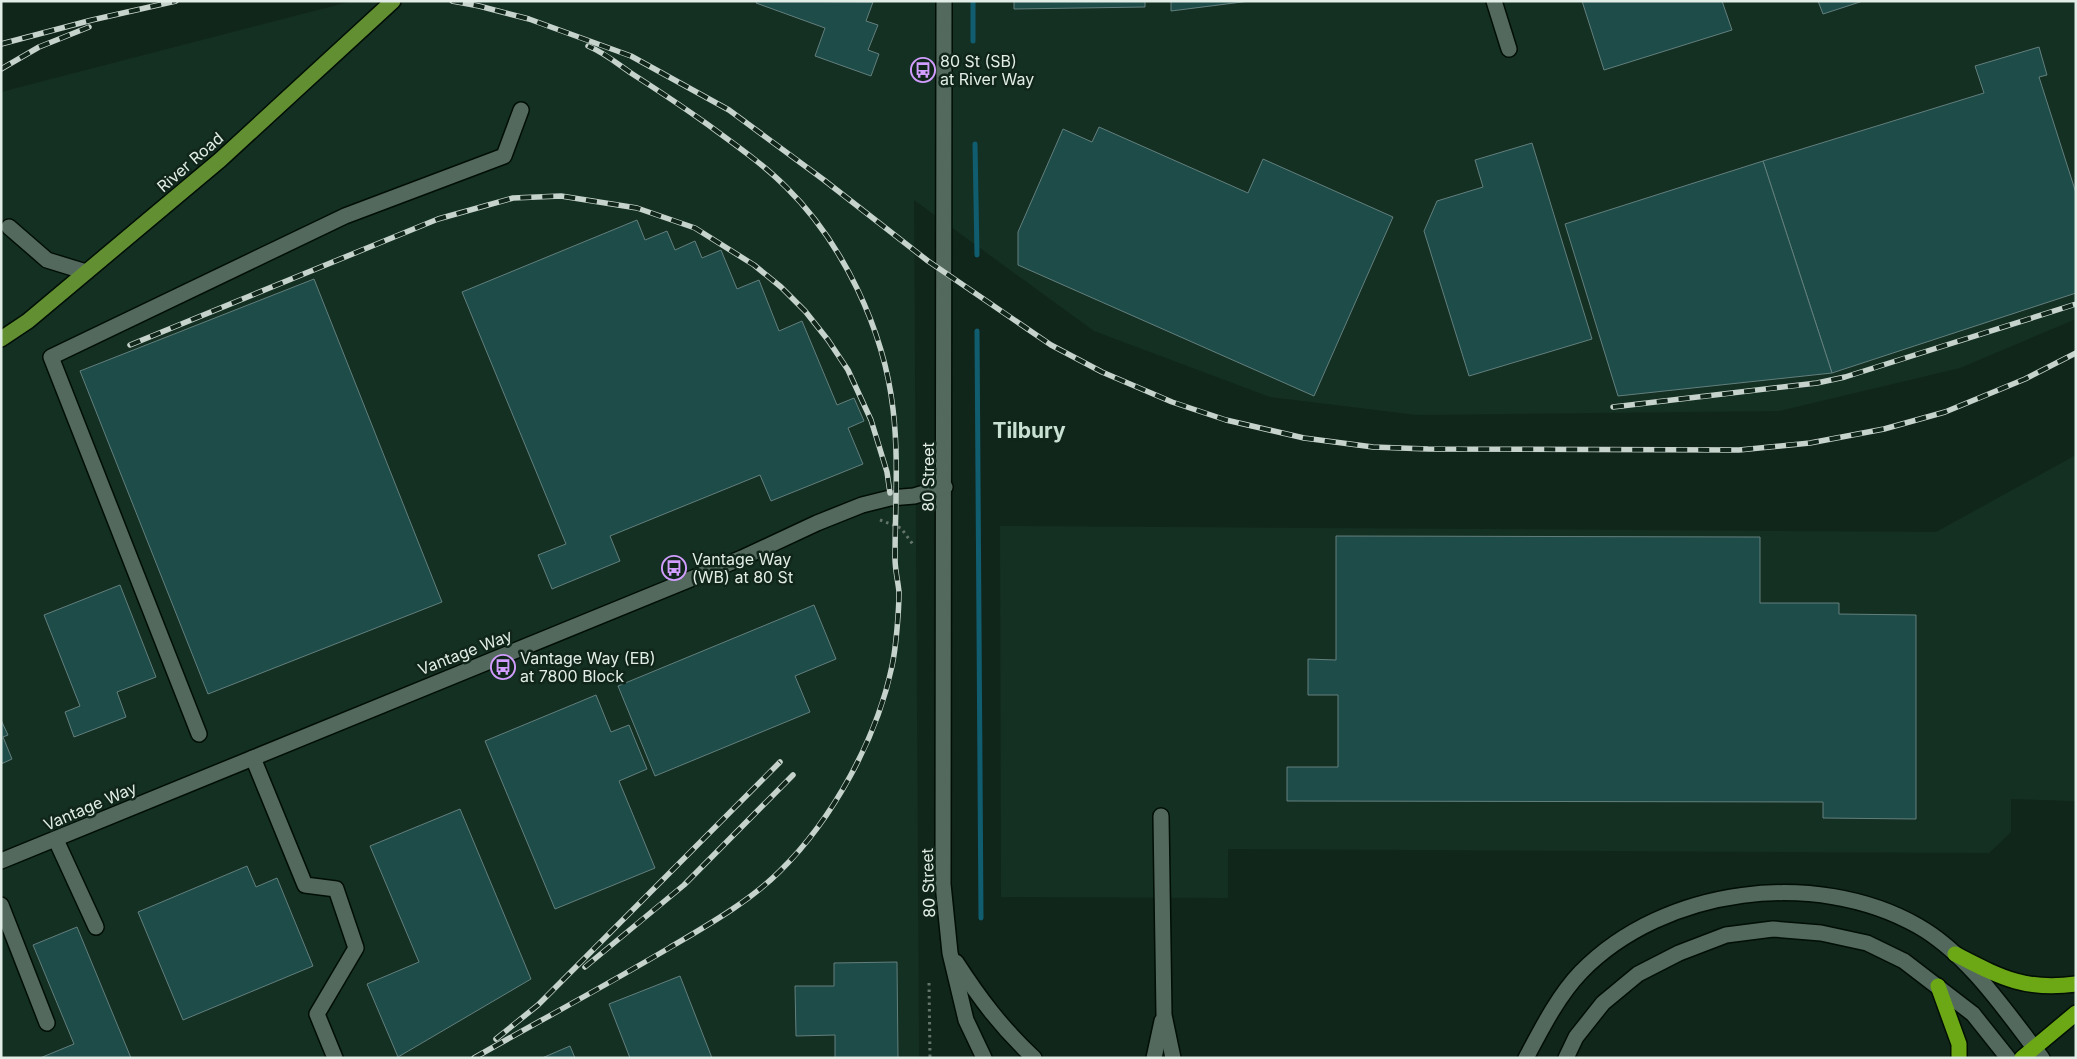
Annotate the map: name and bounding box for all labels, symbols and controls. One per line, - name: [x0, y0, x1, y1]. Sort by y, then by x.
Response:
- place label: 80 St (SB) at River Way: [940, 51, 1034, 89]
- bus stop icon: 80 St (SB) at River Way: [910, 57, 936, 83]
- street label: River Road: [153, 128, 227, 196]
- district label: Tilbury: [992, 418, 1066, 443]
- street label: 80 Street: [918, 442, 938, 512]
- place label: Vantage Way (WB) at 80 St: [692, 549, 793, 587]
- bus stop icon: Vantage Way (WB) at 80 St: [661, 555, 687, 581]
- street label: Vantage Way: [415, 625, 515, 679]
- place label: Vantage Way (EB) at 7800 Block: [520, 648, 656, 686]
- bus stop icon: Vantage Way (EB) at 7800 Block: [490, 654, 516, 680]
- street label: Vantage Way: [40, 777, 140, 835]
- street label: 80 Street: [917, 848, 939, 918]

